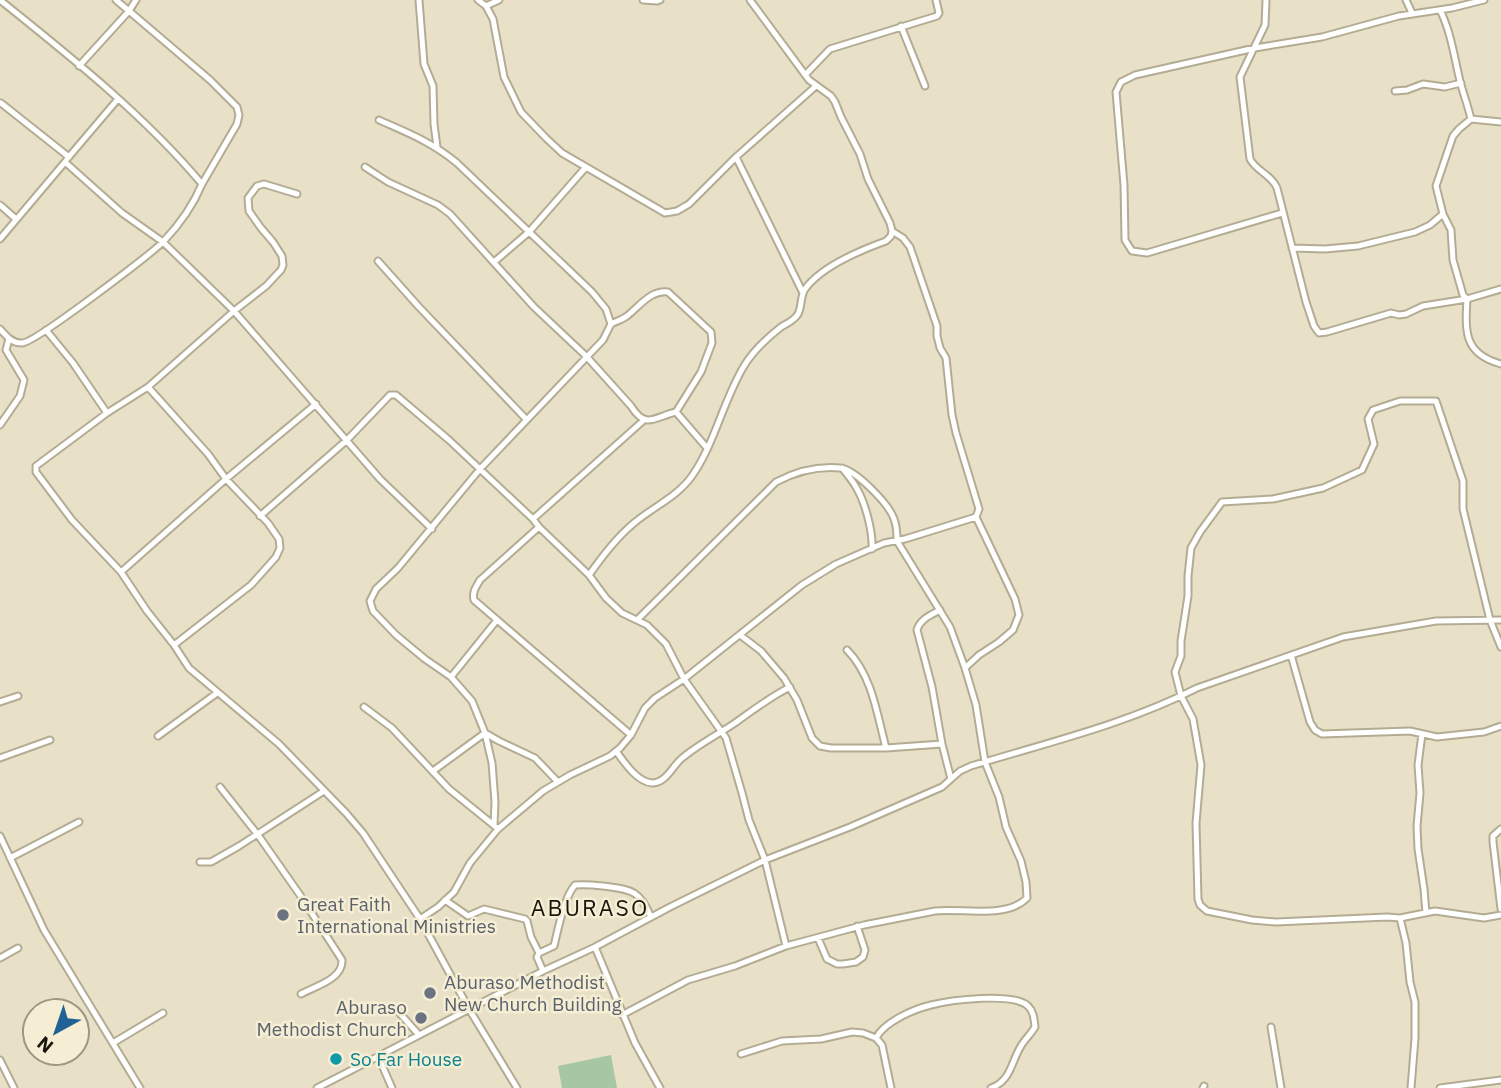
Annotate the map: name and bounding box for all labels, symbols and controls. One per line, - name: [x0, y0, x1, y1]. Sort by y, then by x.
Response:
- place label: Great Faith International Ministries: [297, 892, 496, 938]
- district label: ABURASO: [531, 892, 649, 922]
- marker: Great Faith International Ministries: [275, 907, 291, 923]
- place label: Aburaso Methodist New Church Building: [444, 970, 622, 1016]
- marker: Aburaso Methodist New Church Building: [422, 985, 438, 1001]
- place label: Aburaso Methodist Church: [256, 995, 407, 1041]
- north arrow: [21, 997, 91, 1067]
- marker: Aburaso Methodist Church: [413, 1010, 429, 1026]
- text: N: [32, 1031, 58, 1059]
- place label: So Far House: [350, 1047, 462, 1071]
- marker: So Far House: [328, 1051, 344, 1067]

